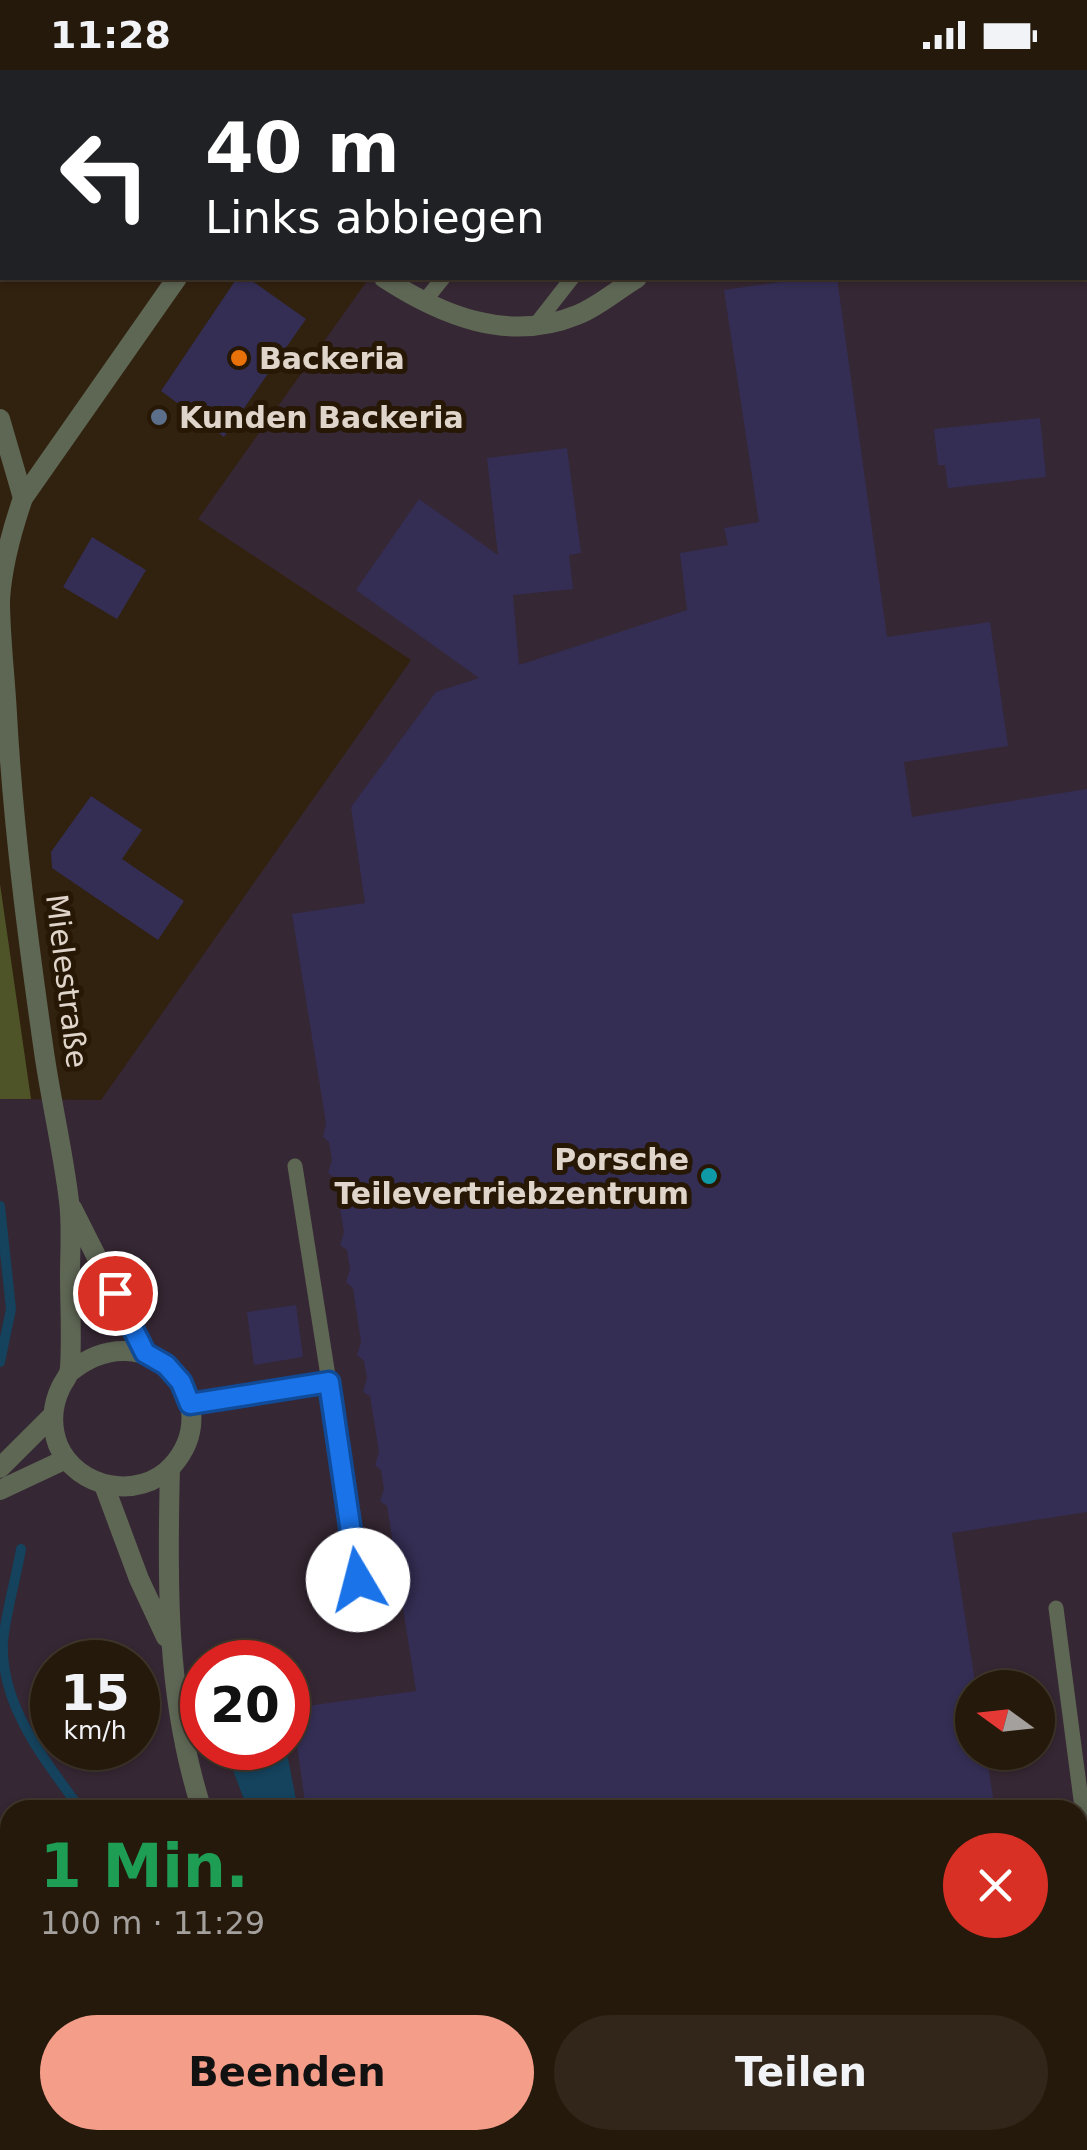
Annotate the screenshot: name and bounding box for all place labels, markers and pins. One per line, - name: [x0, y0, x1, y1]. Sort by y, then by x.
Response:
- place label: Backeria: [259, 341, 405, 376]
- marker: Backeria: [228, 347, 250, 369]
- place label: Kunden Backeria: [179, 400, 464, 435]
- marker: Kunden Backeria: [148, 406, 170, 428]
- place label: Porsche Teilevertriebzentrum: [334, 1142, 689, 1211]
- marker: Porsche Teilevertriebzentrum: [698, 1165, 720, 1187]
- pin: [73, 1251, 158, 1336]

